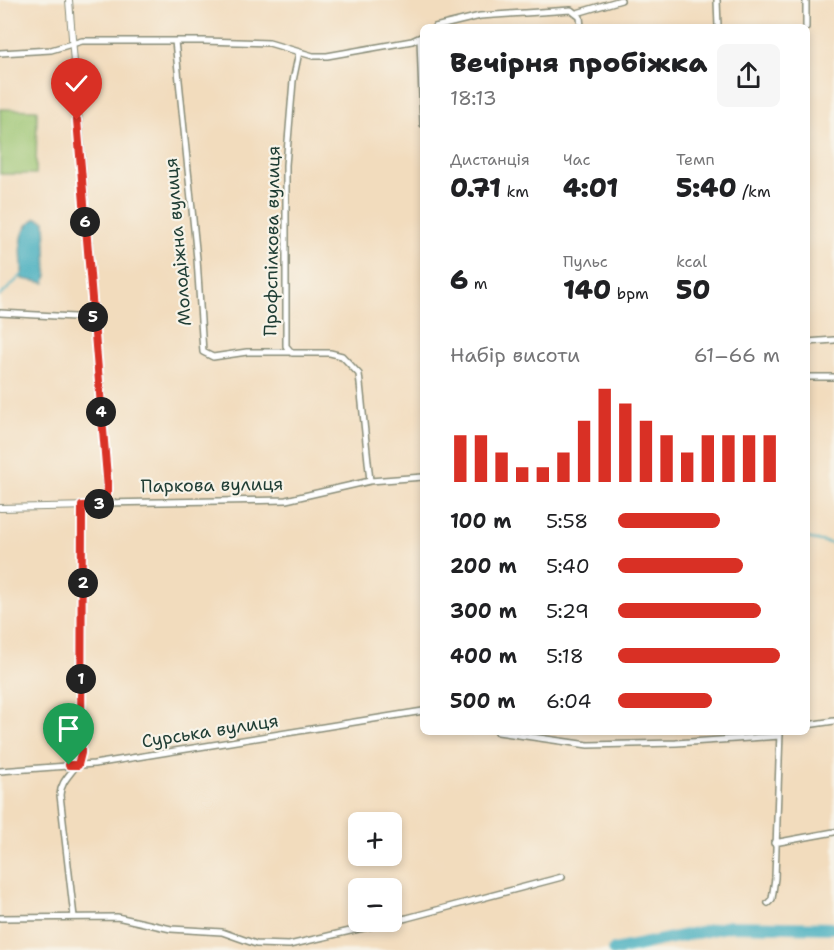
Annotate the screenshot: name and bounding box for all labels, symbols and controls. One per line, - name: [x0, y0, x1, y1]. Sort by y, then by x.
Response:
- text: Вечірня пробіжка: [450, 44, 707, 81]
- button: share: [717, 44, 780, 107]
- pin: [51, 58, 102, 120]
- icon: check: [60, 67, 93, 100]
- text: 18:13: [450, 85, 497, 111]
- street label: Профспілкова вулиця: [258, 146, 286, 336]
- text: Дистанція: [450, 149, 530, 170]
- text: Час: [563, 149, 591, 170]
- text: Темп: [676, 149, 715, 170]
- street label: Молодіжна вулиця: [159, 157, 197, 327]
- text: 0.71: [450, 170, 501, 205]
- text: 4:01: [563, 170, 619, 205]
- text: 5:40: [676, 170, 737, 205]
- text: km: [501, 181, 529, 202]
- text: /km: [737, 181, 771, 202]
- pin: 6: [70, 207, 100, 237]
- text: 6: [79, 211, 91, 232]
- text: Пульс: [563, 251, 608, 272]
- text: kcal: [676, 251, 707, 272]
- text: 6: [450, 262, 468, 297]
- text: 140: [563, 272, 611, 307]
- text: 50: [676, 272, 711, 307]
- text: m: [468, 273, 487, 294]
- text: bpm: [611, 283, 649, 304]
- pin: 5: [78, 302, 108, 332]
- text: 5: [88, 306, 98, 327]
- text: Набір висоти: [450, 342, 580, 368]
- text: 61–66 m: [694, 342, 780, 368]
- pin: 4: [86, 397, 116, 427]
- text: 4: [95, 401, 107, 422]
- street label: Паркова вулиця: [140, 472, 284, 498]
- pin: 3: [84, 489, 114, 519]
- text: 3: [93, 493, 105, 514]
- text: 100 m: [450, 508, 512, 534]
- text: 5:58: [546, 508, 588, 534]
- text: 200 m: [450, 553, 517, 579]
- text: 5:40: [546, 553, 590, 579]
- pin: 2: [68, 568, 98, 598]
- text: 2: [77, 572, 89, 593]
- text: 300 m: [450, 598, 517, 624]
- text: 5:29: [546, 598, 589, 624]
- text: 400 m: [450, 643, 517, 669]
- text: 5:18: [546, 643, 584, 669]
- pin: 1: [66, 664, 96, 694]
- text: 1: [77, 668, 85, 689]
- text: 500 m: [450, 688, 516, 714]
- text: 6:04: [546, 688, 592, 714]
- pin: [43, 703, 94, 765]
- street label: Сурська вулиця: [140, 708, 280, 754]
- icon: arrive: [52, 712, 85, 745]
- map controls: [348, 812, 402, 932]
- button: +: [348, 812, 402, 866]
- button: −: [348, 878, 402, 932]

